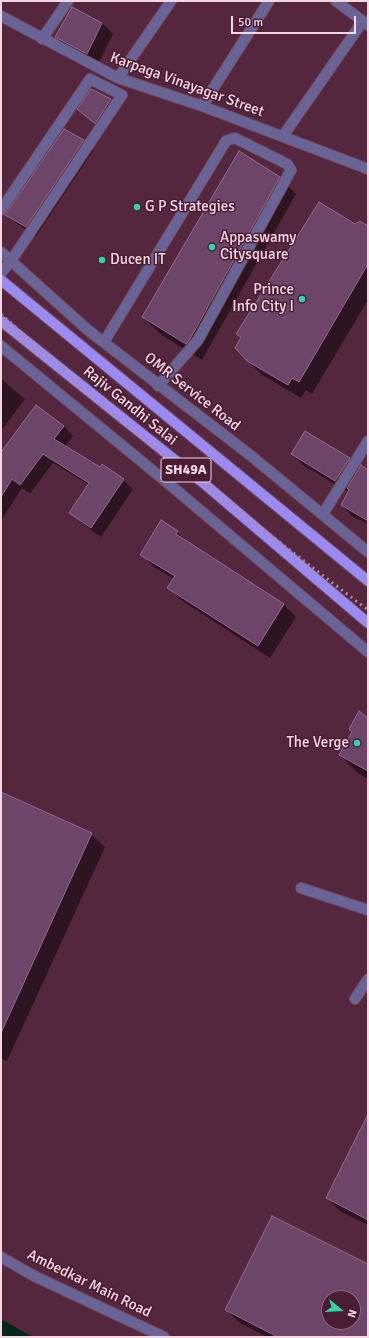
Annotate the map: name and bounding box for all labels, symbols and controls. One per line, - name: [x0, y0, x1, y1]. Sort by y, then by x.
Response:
- scale bar: [233, 8, 358, 34]
- text: 50 m: [238, 15, 263, 30]
- street label: Karpaga Vinayagar Street: [108, 49, 266, 121]
- place label: G P Strategies: [145, 198, 235, 216]
- marker: G P Strategies: [132, 202, 142, 212]
- place label: Appaswamy Citysquare: [220, 229, 296, 264]
- marker: Appaswamy Citysquare: [207, 242, 217, 252]
- place label: Ducen IT: [110, 251, 166, 269]
- marker: Ducen IT: [97, 255, 107, 265]
- place label: Prince Info City I: [232, 281, 294, 316]
- marker: Prince Info City I: [297, 294, 307, 304]
- street label: OMR Service Road: [140, 349, 244, 435]
- street label: Rajiv Gandhi Salai: [79, 363, 181, 449]
- road number: SH49A: [161, 458, 211, 482]
- place label: The Verge: [286, 734, 349, 752]
- marker: The Verge: [352, 738, 362, 748]
- street label: Ambedkar Main Road: [24, 1246, 154, 1322]
- north arrow: [321, 1290, 361, 1330]
- text: N: [345, 1308, 359, 1319]

